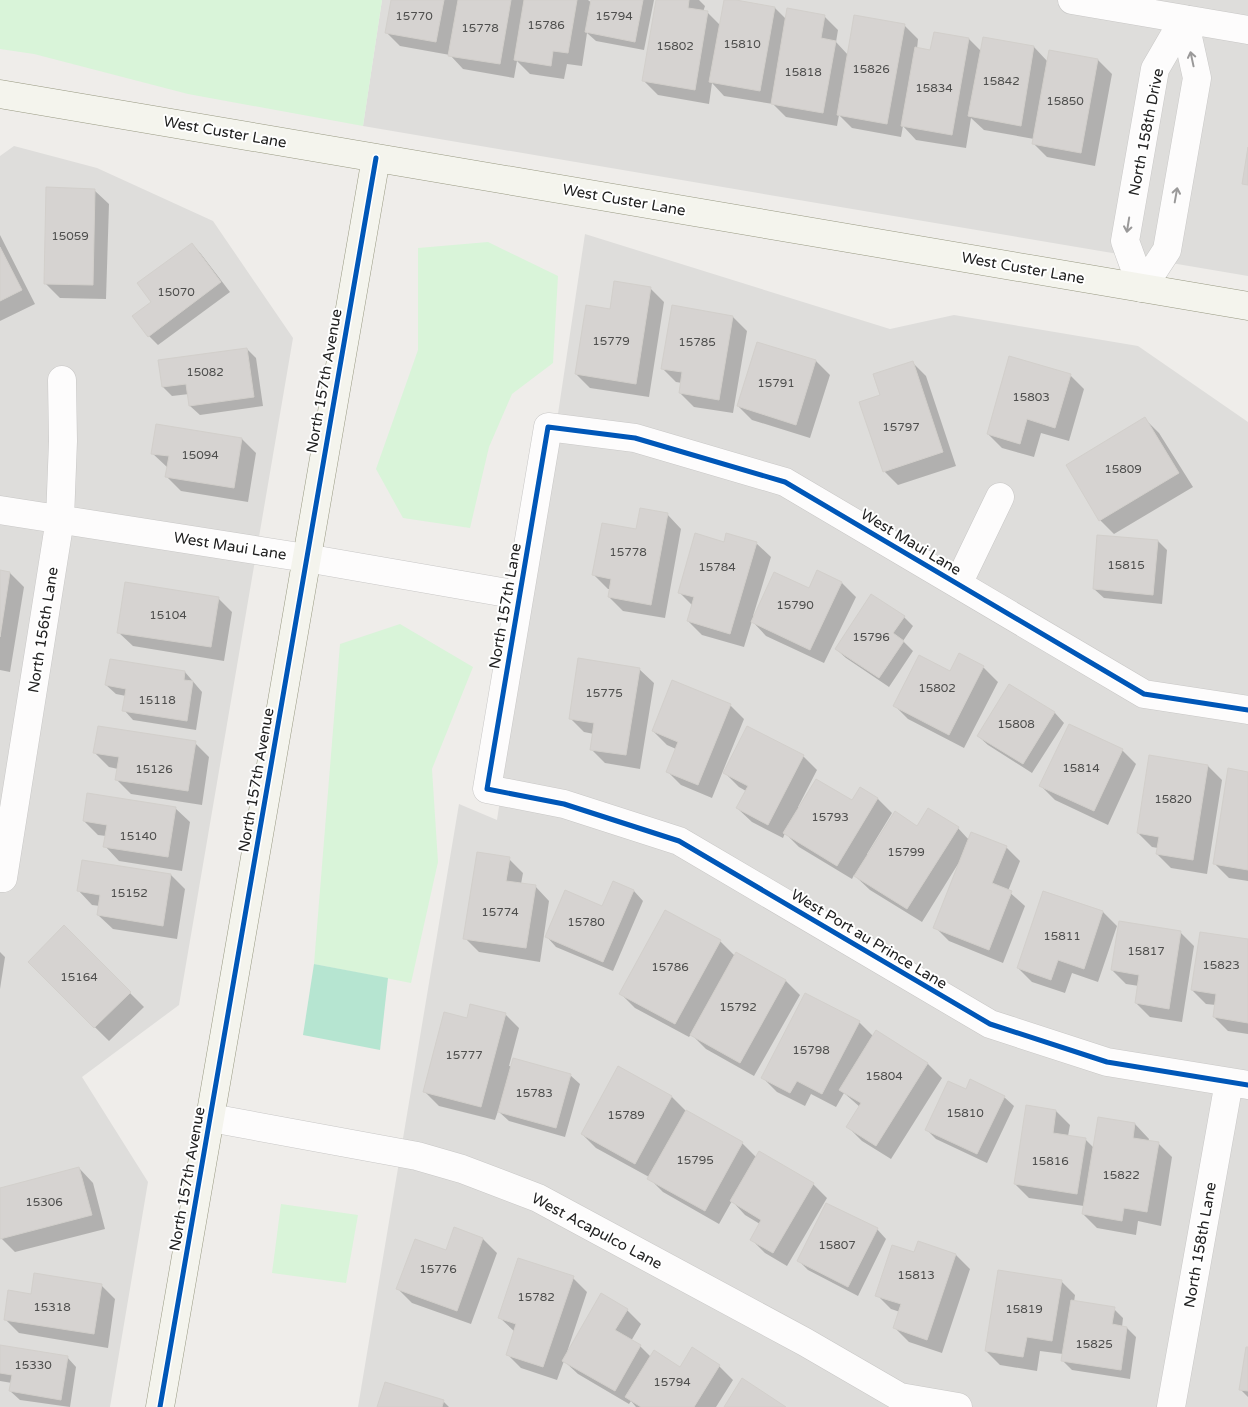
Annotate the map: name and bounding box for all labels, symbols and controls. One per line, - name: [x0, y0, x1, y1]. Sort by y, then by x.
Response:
- house number: 15770: [395, 9, 433, 23]
- house number: 15794: [595, 9, 633, 23]
- house number: 15786: [527, 18, 565, 32]
- house number: 15778: [461, 21, 499, 35]
- house number: 15810: [723, 37, 761, 51]
- house number: 15802: [656, 39, 694, 53]
- one-way arrow: [1187, 51, 1197, 67]
- house number: 15826: [852, 62, 890, 76]
- house number: 15818: [784, 65, 822, 79]
- street label: North 158th Drive: [1125, 67, 1167, 197]
- house number: 15842: [982, 74, 1020, 88]
- house number: 15834: [915, 81, 953, 95]
- house number: 15850: [1046, 94, 1084, 108]
- street label: West Custer Lane: [162, 112, 288, 152]
- street label: West Custer Lane: [561, 180, 687, 220]
- one-way arrow: [1172, 187, 1182, 203]
- one-way arrow: [1123, 217, 1133, 233]
- house number: 15059: [51, 229, 89, 243]
- street label: West Custer Lane: [960, 248, 1086, 288]
- house number: 15070: [157, 285, 195, 299]
- street label: North 157th Avenue: [302, 307, 346, 455]
- house number: 15779: [592, 334, 630, 348]
- house number: 15785: [678, 335, 716, 349]
- house number: 15082: [186, 365, 224, 379]
- house number: 15791: [757, 376, 795, 390]
- house number: 15803: [1012, 390, 1050, 404]
- house number: 15797: [882, 420, 920, 434]
- house number: 15094: [181, 448, 219, 462]
- house number: 15809: [1104, 462, 1142, 476]
- street label: West Maui Lane: [857, 505, 965, 579]
- street label: West Maui Lane: [172, 528, 288, 564]
- street label: North 157th Lane: [485, 542, 525, 670]
- house number: 15778: [609, 545, 647, 559]
- house number: 15815: [1107, 558, 1145, 572]
- house number: 15784: [698, 560, 736, 574]
- street label: North 156th Lane: [24, 566, 62, 694]
- house number: 15790: [776, 598, 814, 612]
- house number: 15104: [149, 608, 187, 622]
- house number: 15796: [852, 630, 890, 644]
- house number: 15802: [918, 681, 956, 695]
- house number: 15775: [585, 686, 623, 700]
- house number: 15118: [138, 693, 176, 707]
- street label: North 157th Avenue: [234, 706, 278, 854]
- house number: 15808: [997, 717, 1035, 731]
- house number: 15814: [1062, 761, 1100, 775]
- house number: 15126: [135, 762, 173, 776]
- house number: 15820: [1154, 792, 1192, 806]
- house number: 15793: [811, 810, 849, 824]
- house number: 15140: [119, 829, 157, 843]
- house number: 15799: [887, 845, 925, 859]
- street label: West Port au Prince Lane: [788, 885, 950, 993]
- house number: 15152: [110, 886, 148, 900]
- house number: 15774: [481, 905, 519, 919]
- house number: 15780: [567, 915, 605, 929]
- house number: 15811: [1043, 929, 1081, 943]
- house number: 15817: [1127, 944, 1165, 958]
- house number: 15823: [1202, 958, 1240, 972]
- house number: 15786: [651, 960, 689, 974]
- house number: 15164: [60, 970, 98, 984]
- house number: 15792: [719, 1000, 757, 1014]
- house number: 15798: [792, 1043, 830, 1057]
- house number: 15777: [445, 1048, 483, 1062]
- house number: 15804: [865, 1069, 903, 1083]
- house number: 15783: [515, 1086, 553, 1100]
- street label: North 157th Avenue: [165, 1105, 209, 1253]
- house number: 15810: [946, 1106, 984, 1120]
- house number: 15789: [607, 1108, 645, 1122]
- house number: 15795: [676, 1153, 714, 1167]
- house number: 15816: [1031, 1154, 1069, 1168]
- house number: 15822: [1102, 1168, 1140, 1182]
- street label: North 158th Lane: [1180, 1181, 1220, 1309]
- street label: West Acapulco Lane: [529, 1189, 665, 1273]
- house number: 15306: [25, 1195, 63, 1209]
- house number: 15807: [818, 1238, 856, 1252]
- house number: 15776: [419, 1262, 457, 1276]
- house number: 15813: [897, 1268, 935, 1282]
- house number: 15782: [517, 1290, 555, 1304]
- house number: 15318: [33, 1300, 71, 1314]
- house number: 15819: [1005, 1302, 1043, 1316]
- house number: 15825: [1075, 1337, 1113, 1351]
- house number: 15330: [14, 1358, 52, 1372]
- house number: 15794: [653, 1375, 691, 1389]

